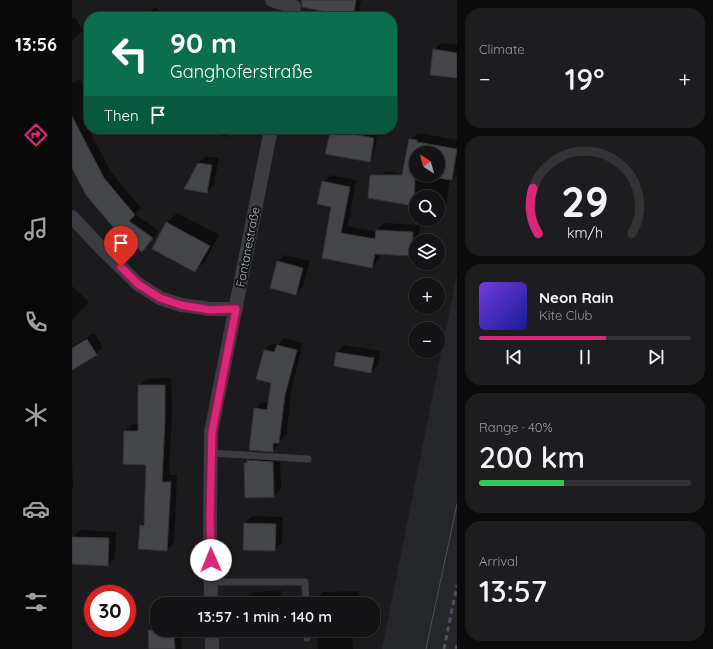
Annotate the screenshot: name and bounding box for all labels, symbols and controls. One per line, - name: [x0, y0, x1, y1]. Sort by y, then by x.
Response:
- text: 90 m: [170, 25, 237, 60]
- icon: left: [104, 28, 156, 80]
- text: 13:56: [15, 33, 57, 56]
- text: Climate: [479, 41, 525, 57]
- text: Ganghoferstraße: [170, 60, 313, 83]
- text: 19°: [565, 60, 604, 98]
- text: −: [479, 65, 490, 93]
- text: +: [679, 65, 691, 93]
- icon: arrive: [147, 104, 169, 126]
- text: Then: [104, 106, 139, 125]
- icon: directions: [22, 121, 50, 149]
- north arrow: [409, 146, 445, 182]
- map controls: [409, 146, 445, 358]
- text: 29: [561, 175, 609, 227]
- button: search: [409, 190, 445, 226]
- street label: Fontanestraße: [232, 205, 263, 288]
- icon: music: [22, 215, 50, 243]
- text: km/h: [567, 224, 603, 242]
- pin: [104, 226, 138, 267]
- icon: arrive: [110, 232, 132, 254]
- button: layers: [409, 234, 445, 270]
- button: +: [409, 278, 445, 314]
- text: Neon Rain: [539, 288, 614, 307]
- text: Kite Club: [539, 307, 592, 323]
- icon: phone: [22, 308, 50, 336]
- button: −: [409, 322, 445, 358]
- icon: previous: [503, 346, 525, 368]
- icon: pause: [574, 346, 596, 368]
- icon: next: [645, 346, 667, 368]
- icon: climate: [22, 401, 50, 429]
- text: Range · 40%: [479, 419, 553, 435]
- text: 200 km: [479, 438, 585, 476]
- icon: car: [22, 495, 50, 523]
- position arrow: [190, 539, 232, 581]
- text: Arrival: [479, 553, 518, 569]
- text: 13:57: [479, 572, 547, 610]
- speed limit sign: 30: [84, 585, 136, 637]
- icon: filters: [22, 588, 50, 616]
- text: 13:57 · 1 min · 140 m: [198, 607, 332, 626]

